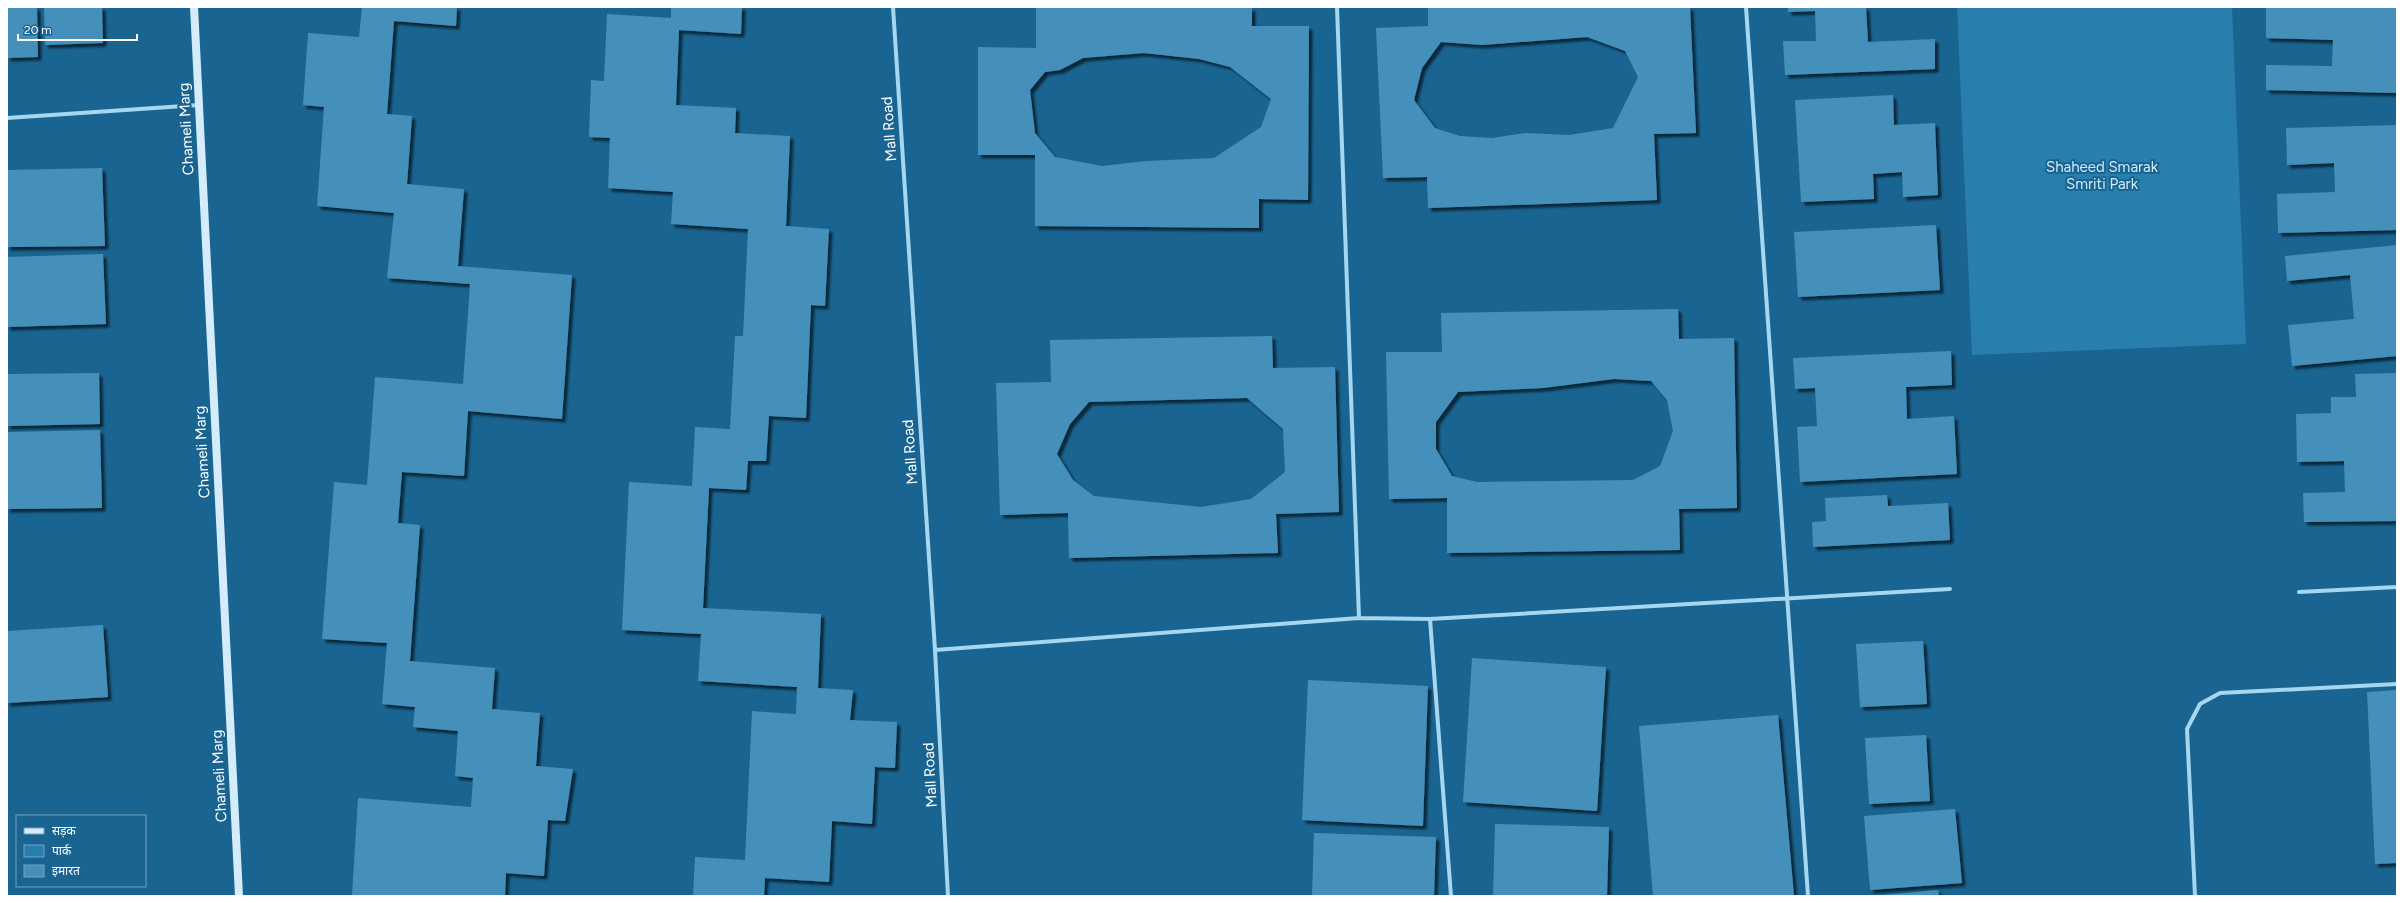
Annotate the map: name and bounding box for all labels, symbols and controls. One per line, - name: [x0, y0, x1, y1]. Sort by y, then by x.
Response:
- scale bar: [18, 16, 137, 42]
- text: 20 m: [24, 23, 52, 37]
- street label: Chameli Marg: [175, 82, 197, 176]
- street label: Mall Road: [878, 96, 900, 162]
- park label: Shaheed Smarak Smriti Park: [2046, 158, 2159, 193]
- street label: Chameli Marg: [191, 405, 213, 499]
- street label: Mall Road: [899, 419, 921, 485]
- street label: Chameli Marg: [208, 729, 230, 823]
- street label: Mall Road: [919, 742, 941, 808]
- legend: [16, 815, 146, 887]
- text: सड़क: [52, 824, 77, 838]
- text: पार्क: [52, 844, 72, 858]
- text: इमारत: [52, 864, 81, 878]

